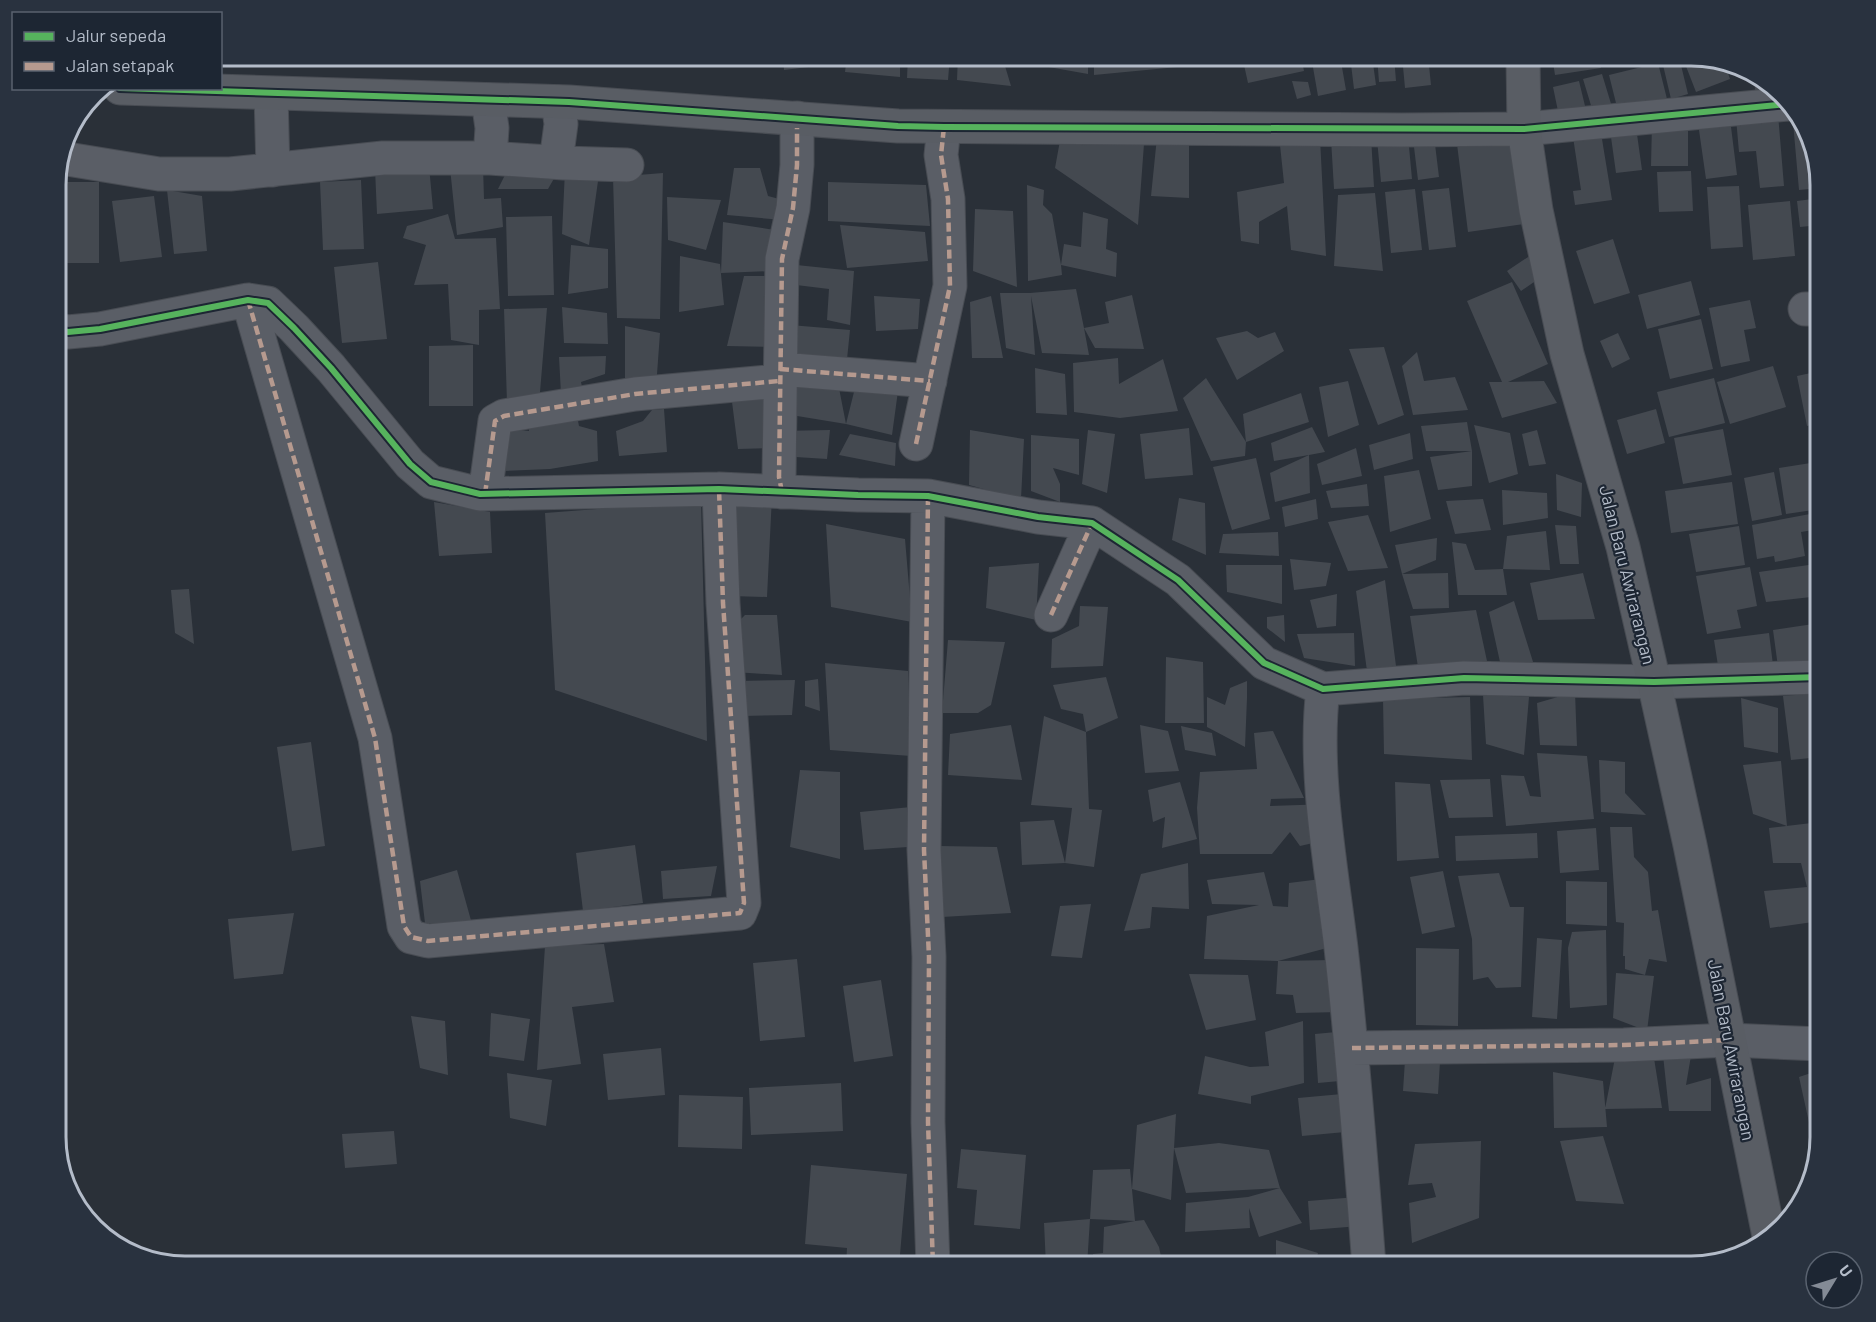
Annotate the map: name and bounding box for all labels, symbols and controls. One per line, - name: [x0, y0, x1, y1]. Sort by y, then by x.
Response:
- legend: [12, 12, 222, 90]
- text: Jalur sepeda: [66, 24, 166, 46]
- text: Jalan setapak: [66, 54, 174, 76]
- street label: Jalan Baru Awirarangan: [1595, 483, 1661, 667]
- street label: Jalan Baru Awirarangan: [1704, 957, 1760, 1142]
- north arrow: [1804, 1250, 1864, 1310]
- text: U: [1836, 1261, 1857, 1280]

